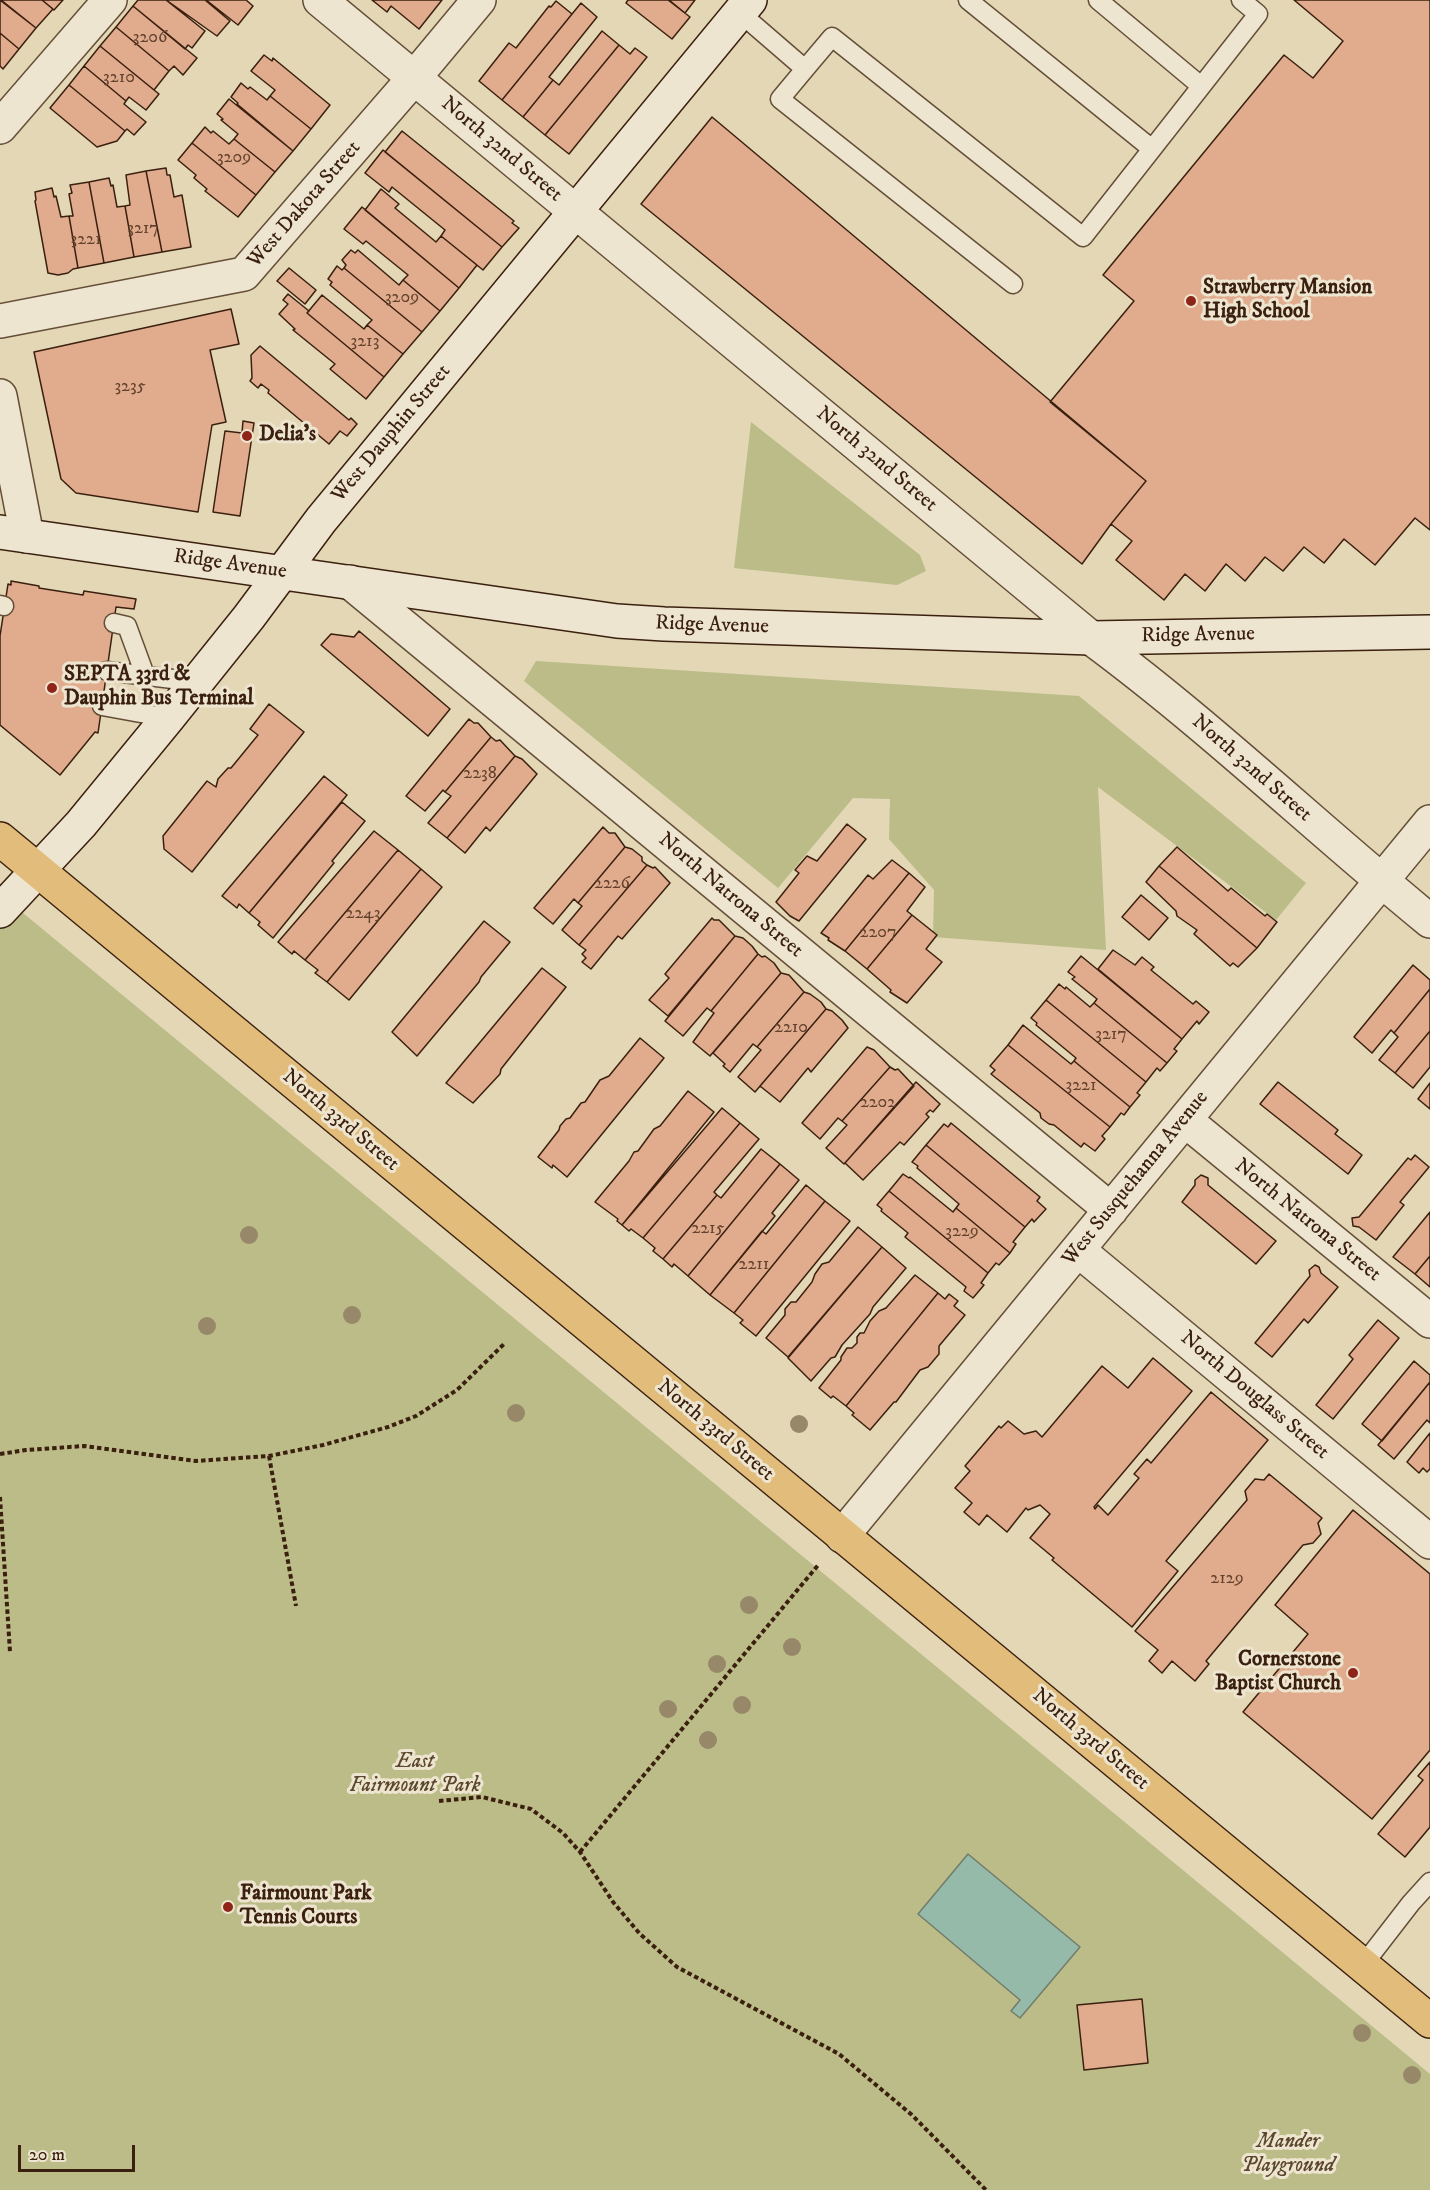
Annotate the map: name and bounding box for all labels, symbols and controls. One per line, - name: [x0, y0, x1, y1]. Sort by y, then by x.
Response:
- house number: 3206: [133, 27, 167, 49]
- house number: 3210: [103, 67, 135, 89]
- street label: North 32nd Street: [435, 92, 567, 208]
- street label: West Dakota Street: [243, 136, 367, 274]
- house number: 3209: [217, 147, 251, 169]
- house number: 3217: [127, 218, 159, 240]
- house number: 3221: [70, 229, 102, 251]
- place label: Strawberry Mansion High School: [1203, 276, 1372, 326]
- house number: 3209: [385, 287, 419, 309]
- marker: Strawberry Mansion High School: [1184, 294, 1198, 308]
- house number: 3213: [351, 331, 379, 353]
- street label: West Dauphin Street: [327, 360, 457, 508]
- house number: 3235: [114, 376, 146, 398]
- street label: North 32nd Street: [810, 402, 942, 518]
- place label: Delia's: [259, 423, 316, 449]
- marker: Delia's: [240, 429, 254, 443]
- street label: Ridge Avenue: [172, 545, 288, 585]
- street label: Ridge Avenue: [655, 611, 769, 641]
- street label: Ridge Avenue: [1141, 622, 1255, 650]
- place label: SEPTA 33rd & Dauphin Bus Terminal: [64, 663, 254, 713]
- marker: SEPTA 33rd & Dauphin Bus Terminal: [45, 681, 59, 695]
- street label: North 32nd Street: [1186, 710, 1316, 828]
- house number: 2238: [463, 763, 497, 785]
- street label: North Natrona Street: [652, 828, 808, 964]
- house number: 2226: [594, 873, 630, 895]
- house number: 2243: [346, 903, 380, 925]
- house number: 2207: [860, 922, 896, 944]
- house number: 2210: [774, 1017, 808, 1039]
- house number: 3217: [1095, 1024, 1127, 1046]
- street label: North 33rd Street: [276, 1065, 404, 1177]
- house number: 3221: [1065, 1075, 1097, 1097]
- street label: West Susquehanna Avenue: [1057, 1086, 1215, 1272]
- house number: 2202: [860, 1092, 896, 1114]
- street label: North Natrona Street: [1229, 1154, 1385, 1288]
- house number: 2215: [691, 1218, 725, 1240]
- house number: 3229: [945, 1221, 979, 1243]
- house number: 2211: [739, 1254, 769, 1276]
- street label: North Douglass Street: [1174, 1326, 1334, 1466]
- street label: North 33rd Street: [651, 1375, 779, 1487]
- house number: 2129: [1210, 1568, 1244, 1590]
- place label: Cornerstone Baptist Church: [1215, 1648, 1341, 1698]
- marker: Cornerstone Baptist Church: [1346, 1666, 1360, 1680]
- street label: North 33rd Street: [1026, 1684, 1154, 1796]
- park label: East Fairmount Park: [349, 1750, 481, 1800]
- place label: Fairmount Park Tennis Courts: [240, 1882, 372, 1932]
- marker: Fairmount Park Tennis Courts: [221, 1900, 235, 1914]
- park label: Mander Playground: [1242, 2130, 1334, 2180]
- scale bar: [21, 2133, 138, 2171]
- text: 20 m: [29, 2144, 65, 2166]

